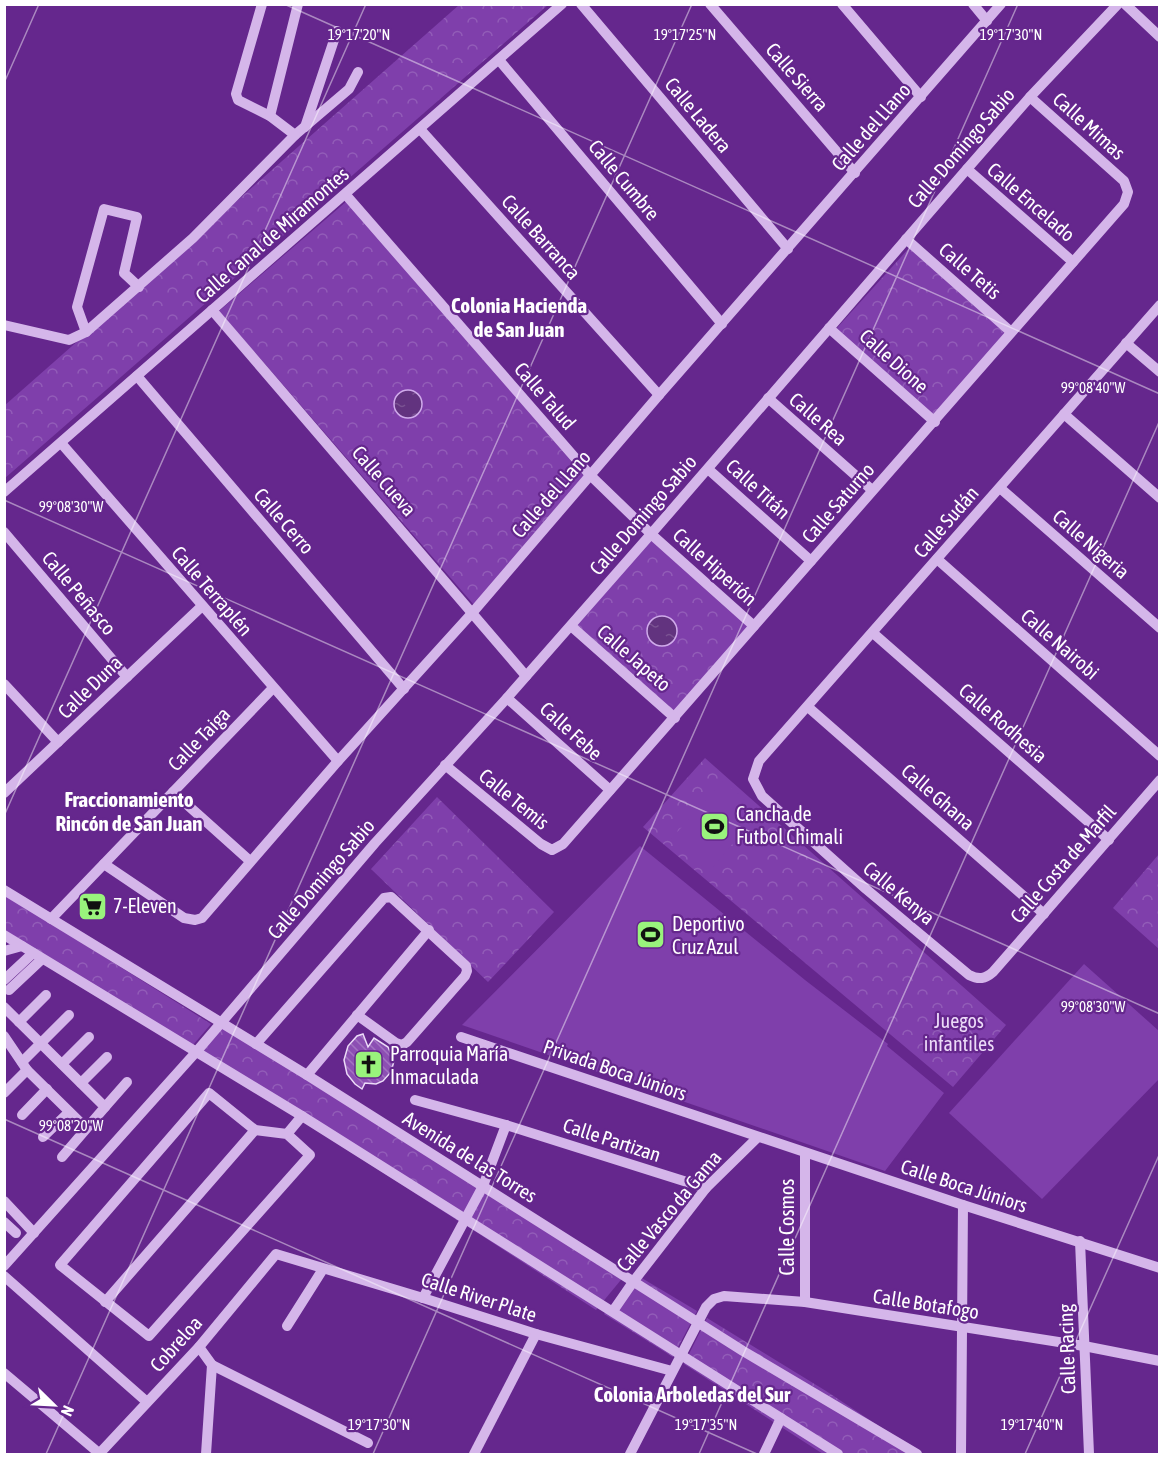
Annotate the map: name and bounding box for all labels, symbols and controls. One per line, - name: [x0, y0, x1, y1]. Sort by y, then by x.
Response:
- text: 19°17'20"N: [328, 26, 390, 43]
- text: 19°17'25"N: [654, 26, 716, 43]
- text: 19°17'30"N: [980, 26, 1042, 43]
- street label: Calle Sierra: [761, 38, 833, 116]
- street label: Calle Ladera: [660, 72, 736, 157]
- street label: Calle del Llano: [826, 78, 915, 175]
- street label: Calle Domingo Sabio: [902, 83, 1019, 212]
- street label: Calle Mimas: [1048, 87, 1130, 164]
- street label: Calle Cumbre: [584, 135, 665, 225]
- street label: Calle Encelado: [983, 157, 1080, 246]
- street label: Calle Canal de Miramontes: [190, 162, 353, 307]
- street label: Calle Barranca: [497, 189, 586, 284]
- street label: Calle Tetis: [935, 237, 1006, 304]
- district label: Colonia Hacienda de San Juan: [451, 293, 587, 341]
- street label: Calle Dione: [855, 324, 933, 397]
- street label: Calle Talud: [510, 357, 581, 434]
- text: 99°08'40"W: [1061, 379, 1125, 396]
- street label: Calle Rea: [785, 387, 852, 450]
- street label: Calle Cueva: [348, 441, 421, 520]
- street label: Calle del Llano: [506, 445, 595, 542]
- street label: Calle Domingo Sabio: [584, 450, 701, 579]
- street label: Calle Titán: [722, 454, 795, 523]
- street label: Calle Saturno: [797, 458, 879, 547]
- street label: Calle Sudán: [908, 481, 983, 562]
- street label: Calle Cerro: [250, 483, 319, 558]
- text: 99°08'30"W: [39, 498, 103, 515]
- street label: Calle Nigeria: [1048, 504, 1134, 583]
- street label: Calle Hiperión: [669, 523, 762, 610]
- street label: Calle Terraplén: [167, 541, 258, 640]
- street label: Calle Peñasco: [38, 546, 121, 639]
- street label: Calle Nairobi: [1017, 604, 1104, 684]
- street label: Calle Japeto: [593, 620, 676, 696]
- street label: Calle Duna: [53, 650, 127, 723]
- street label: Calle Rodhesia: [955, 678, 1052, 767]
- street label: Calle Febe: [535, 697, 607, 765]
- street label: Calle Taiga: [163, 702, 234, 775]
- street label: Calle Ghana: [897, 759, 980, 835]
- street label: Calle Temis: [475, 763, 554, 834]
- district label: Fraccionamiento Rincón de San Juan: [55, 787, 203, 835]
- street label: Calle Costa de Marfil: [1005, 799, 1121, 927]
- place label: Cancha de Futbol Chimali: [736, 802, 843, 848]
- sports icon: Cancha de Futbol Chimali: [699, 810, 731, 842]
- street label: Calle Domingo Sabio: [262, 814, 379, 943]
- street label: Calle Kenya: [859, 856, 940, 929]
- supermarket icon: 7-Eleven: [76, 890, 108, 922]
- place label: 7-Eleven: [113, 894, 177, 917]
- place label: Deportivo Cruz Azul: [672, 912, 745, 958]
- sports icon: Deportivo Cruz Azul: [635, 919, 667, 951]
- text: 99°08'30"W: [1061, 998, 1125, 1015]
- park label: Juegos infantiles: [924, 1009, 994, 1055]
- street label: Privada Boca Júniors: [540, 1034, 690, 1105]
- place label: Parroquia María Inmaculada: [390, 1042, 508, 1088]
- church icon: Parroquia María Inmaculada: [353, 1049, 385, 1081]
- street label: Avenida de las Torres: [399, 1106, 541, 1207]
- street label: Calle Partizan: [560, 1113, 664, 1166]
- text: 99°08'20"W: [39, 1117, 103, 1134]
- street label: Calle Vasco da Gama: [611, 1146, 726, 1276]
- street label: Calle Boca Júniors: [898, 1154, 1030, 1217]
- street label: Calle Cosmos: [775, 1179, 798, 1275]
- street label: Calle River Plate: [419, 1267, 540, 1326]
- street label: Calle Botafogo: [871, 1284, 981, 1323]
- street label: Calle Racing: [1053, 1303, 1080, 1394]
- street label: Cobreloa: [145, 1311, 206, 1376]
- north arrow: [24, 1375, 84, 1435]
- district label: Colonia Arboledas del Sur: [594, 1382, 791, 1406]
- text: N: [58, 1403, 78, 1419]
- text: 19°17'30"N: [348, 1416, 410, 1433]
- text: 19°17'35"N: [675, 1416, 737, 1433]
- text: 19°17'40"N: [1001, 1416, 1063, 1433]

